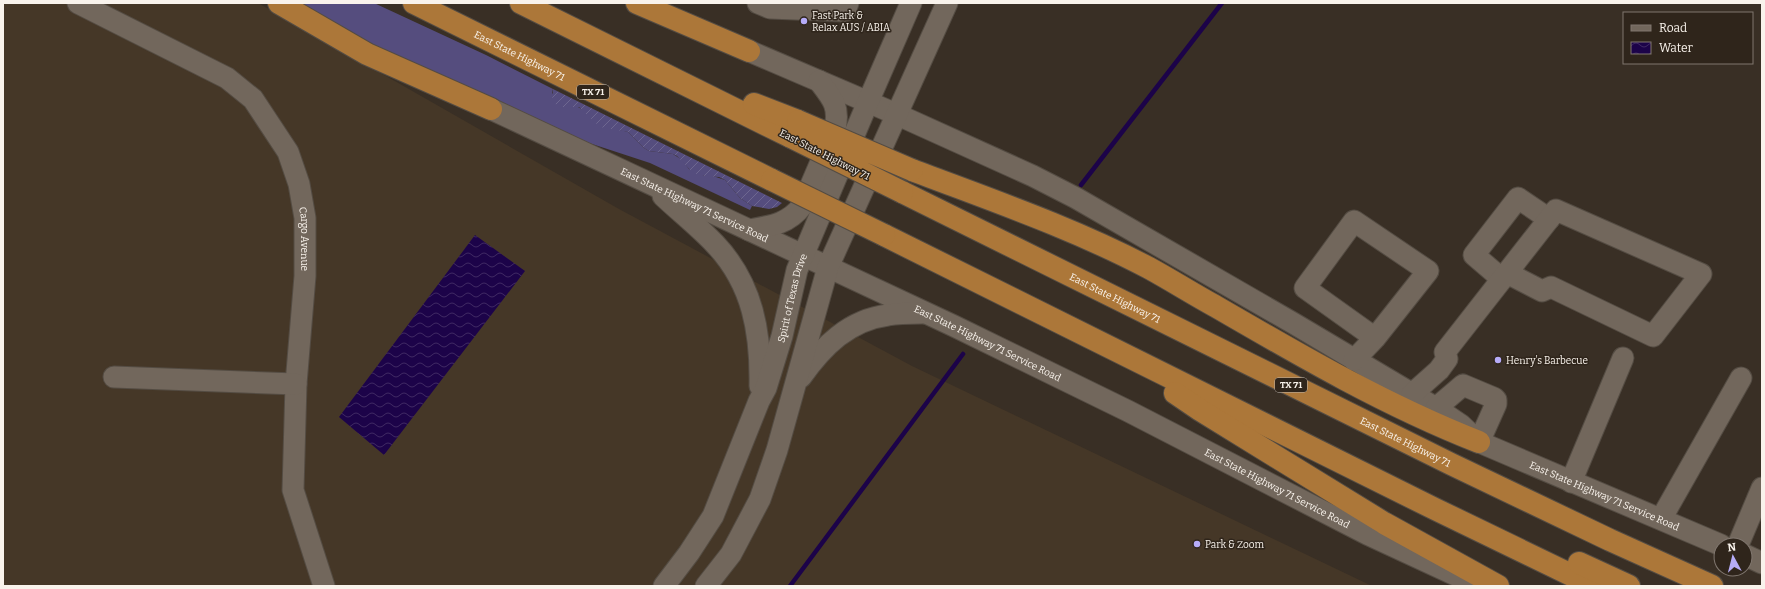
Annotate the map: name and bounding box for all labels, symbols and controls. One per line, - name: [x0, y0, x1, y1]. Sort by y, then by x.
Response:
- place label: Fast Park & Relax AUS / ABIA: [812, 10, 891, 34]
- legend: [1623, 12, 1753, 64]
- marker: Fast Park & Relax AUS / ABIA: [799, 16, 809, 26]
- text: Road: [1659, 21, 1687, 35]
- street label: East State Highway 71: [472, 29, 567, 84]
- text: Water: [1659, 41, 1694, 55]
- road number: TX 71: [577, 85, 609, 99]
- street label: East State Highway 71: [778, 127, 872, 183]
- street label: East State Highway 71 Service Road: [619, 166, 770, 245]
- street label: Cargo Avenue: [296, 206, 310, 271]
- street label: Spirit of Texas Drive: [775, 252, 810, 344]
- street label: East State Highway 71: [1068, 271, 1162, 326]
- street label: East State Highway 71 Service Road: [912, 303, 1063, 384]
- marker: Henry's Barbecue: [1493, 355, 1503, 365]
- place label: Henry's Barbecue: [1506, 355, 1588, 367]
- road number: TX 71: [1275, 378, 1307, 392]
- street label: East State Highway 71: [1358, 415, 1452, 470]
- street label: East State Highway 71 Service Road: [1202, 446, 1352, 531]
- street label: East State Highway 71 Service Road: [1528, 459, 1681, 534]
- north arrow: [1713, 537, 1753, 577]
- marker: Park & Zoom: [1192, 539, 1202, 549]
- place label: Park & Zoom: [1205, 539, 1265, 551]
- text: N: [1727, 541, 1737, 555]

